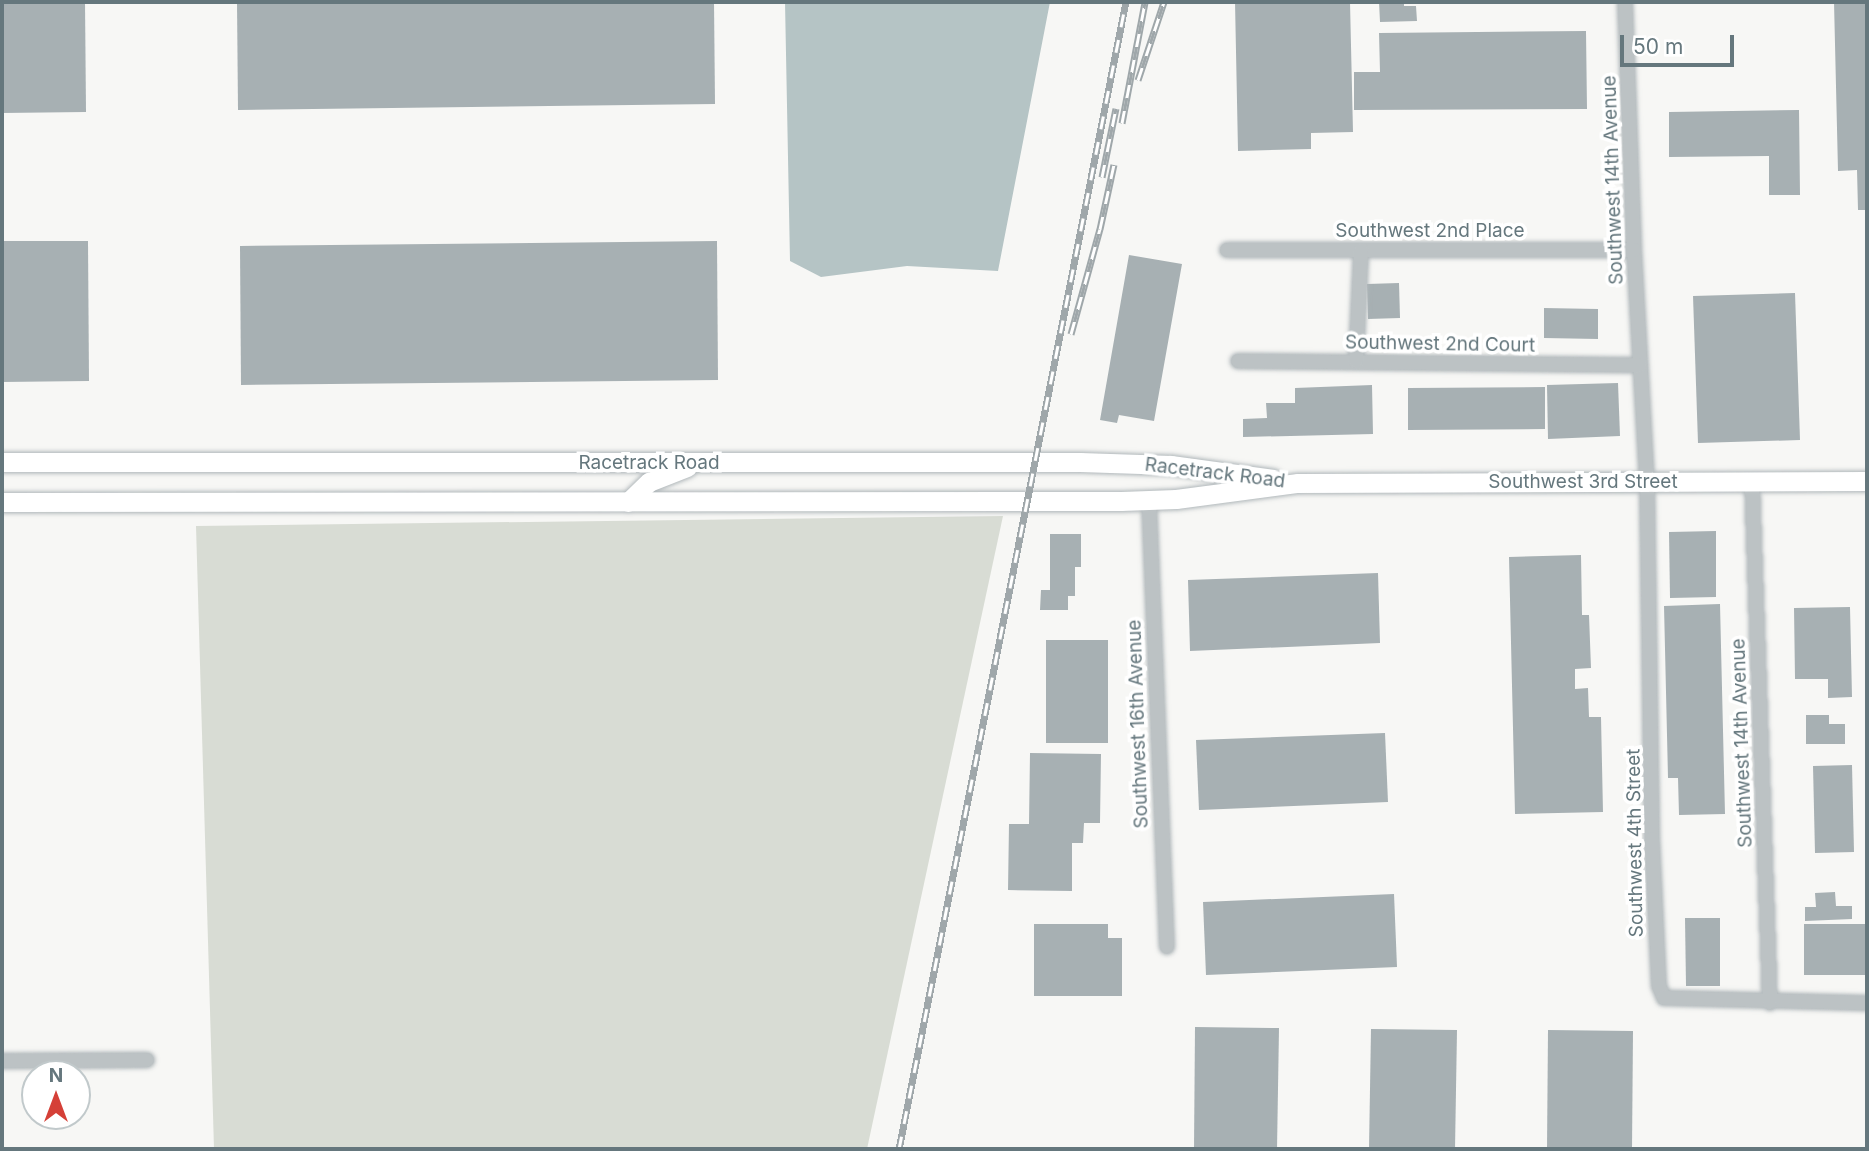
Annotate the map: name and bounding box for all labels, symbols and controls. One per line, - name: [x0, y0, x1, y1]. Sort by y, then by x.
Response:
- scale bar: [1624, 21, 1738, 65]
- text: 50 m: [1633, 34, 1683, 59]
- street label: Southwest 14th Avenue: [1598, 75, 1628, 285]
- street label: Southwest 2nd Place: [1335, 220, 1525, 242]
- street label: Southwest 2nd Court: [1345, 331, 1535, 357]
- street label: Racetrack Road: [578, 452, 720, 474]
- street label: Racetrack Road: [1144, 453, 1286, 493]
- street label: Southwest 3rd Street: [1488, 471, 1678, 493]
- street label: Southwest 16th Avenue: [1123, 619, 1153, 829]
- street label: Southwest 14th Avenue: [1727, 638, 1757, 848]
- street label: Southwest 4th Street: [1622, 748, 1648, 938]
- north arrow: [21, 1060, 91, 1130]
- text: N: [49, 1064, 63, 1087]

